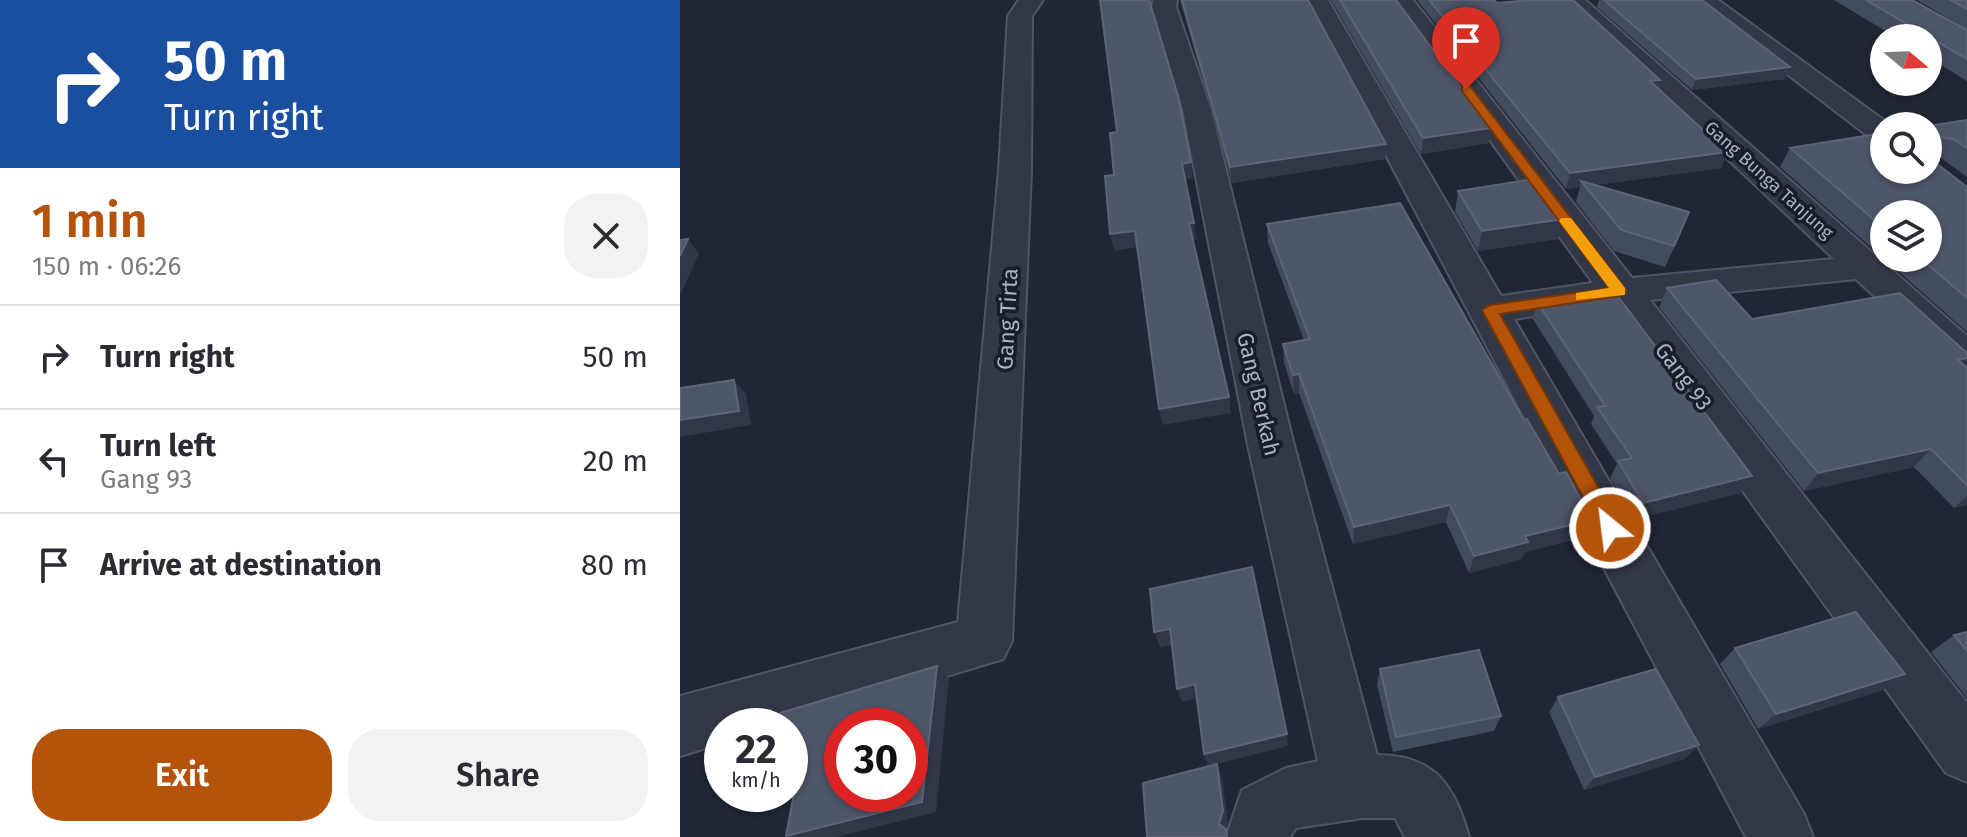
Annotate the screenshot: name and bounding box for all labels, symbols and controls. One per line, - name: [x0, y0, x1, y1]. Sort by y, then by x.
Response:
- pin: [1432, 7, 1500, 89]
- icon: arrive: [1444, 19, 1488, 63]
- north arrow: [1870, 24, 1942, 96]
- map controls: [1870, 24, 1942, 272]
- text: 50 m: [164, 28, 287, 95]
- icon: right: [32, 32, 136, 136]
- text: Turn right: [164, 96, 324, 140]
- button: search: [1870, 112, 1942, 184]
- street label: Gang Bunga Tanjung: [1700, 116, 1838, 244]
- text: 1 min: [32, 192, 148, 250]
- button: close: [564, 194, 648, 278]
- button: layers: [1870, 200, 1942, 272]
- text: 150 m · 06:26: [32, 251, 181, 282]
- street label: Gang Tirta: [991, 267, 1024, 371]
- street label: Gang Berkah: [1231, 330, 1286, 458]
- icon: right: [32, 335, 76, 379]
- street label: Gang 93: [1649, 337, 1718, 416]
- text: Turn right: [100, 339, 235, 375]
- text: 50 m: [583, 339, 648, 375]
- text: Turn left: [100, 428, 216, 464]
- icon: left: [32, 439, 76, 483]
- text: 20 m: [583, 443, 648, 479]
- text: Gang 93: [100, 464, 192, 495]
- position arrow: [1568, 486, 1652, 570]
- icon: arrive: [32, 543, 76, 587]
- text: Arrive at destination: [100, 547, 382, 583]
- text: 80 m: [581, 547, 648, 583]
- speed limit sign: 30: [824, 708, 928, 812]
- text: 22: [735, 726, 777, 774]
- button: Exit: [32, 729, 332, 821]
- button: Share: [348, 729, 648, 821]
- text: km/h: [731, 768, 781, 792]

